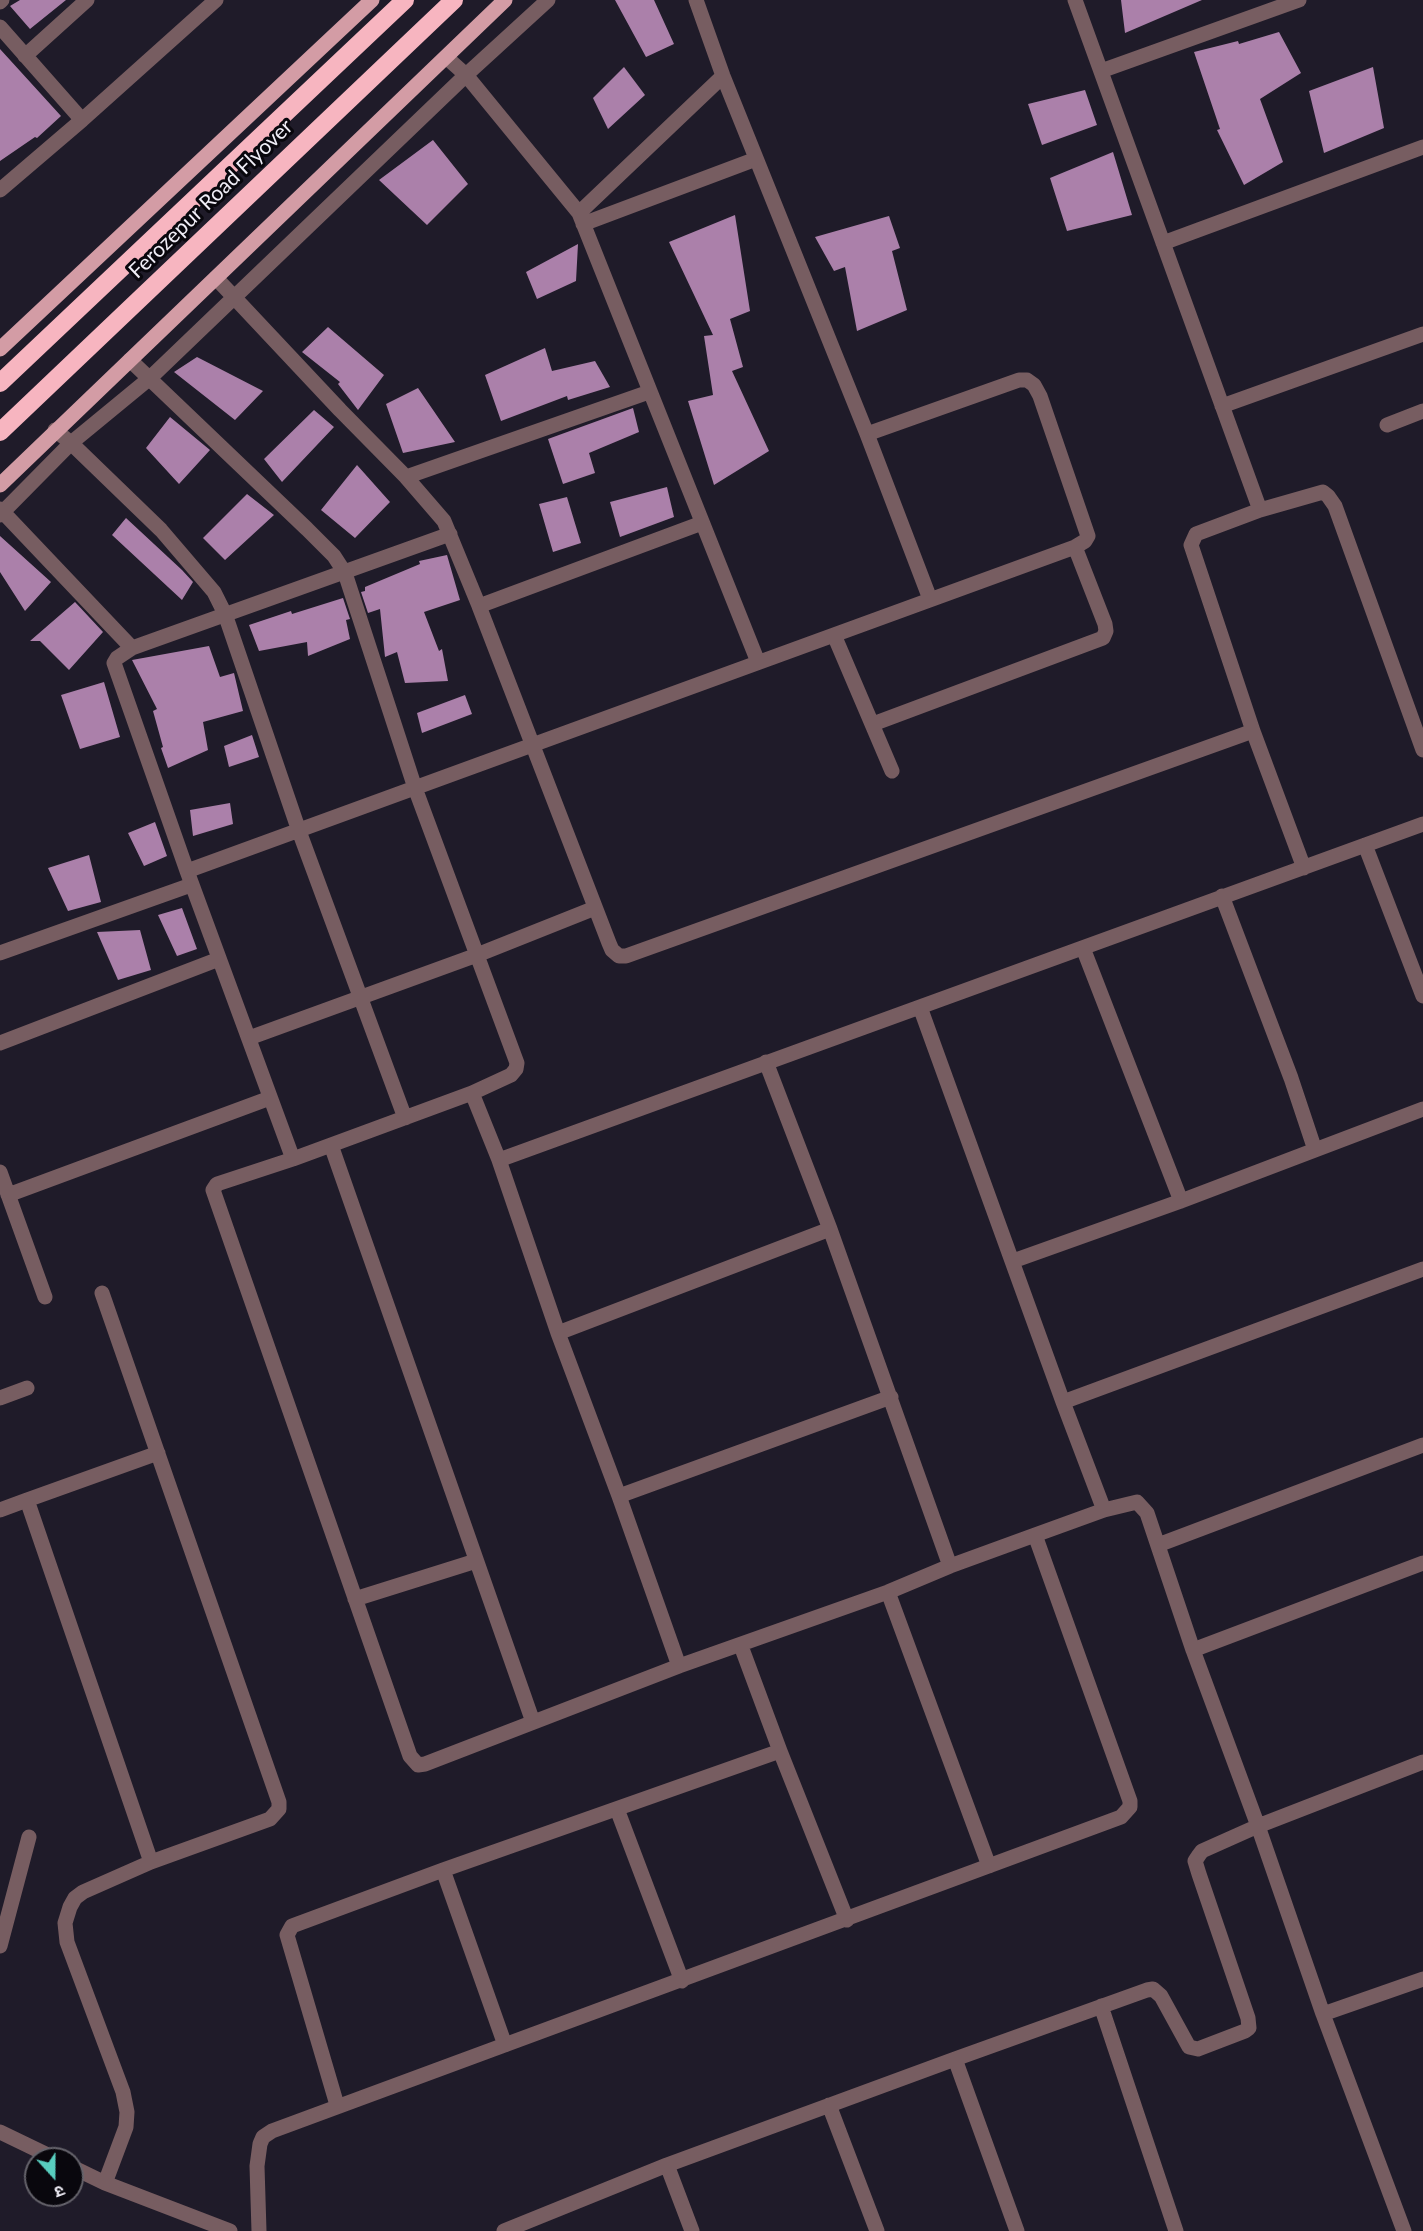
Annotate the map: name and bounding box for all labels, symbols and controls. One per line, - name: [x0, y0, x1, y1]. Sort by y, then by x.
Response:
- street label: Ferozepur Road Flyover: [124, 114, 298, 284]
- north arrow: [24, 2147, 84, 2207]
- text: उ: [52, 2182, 68, 2203]

